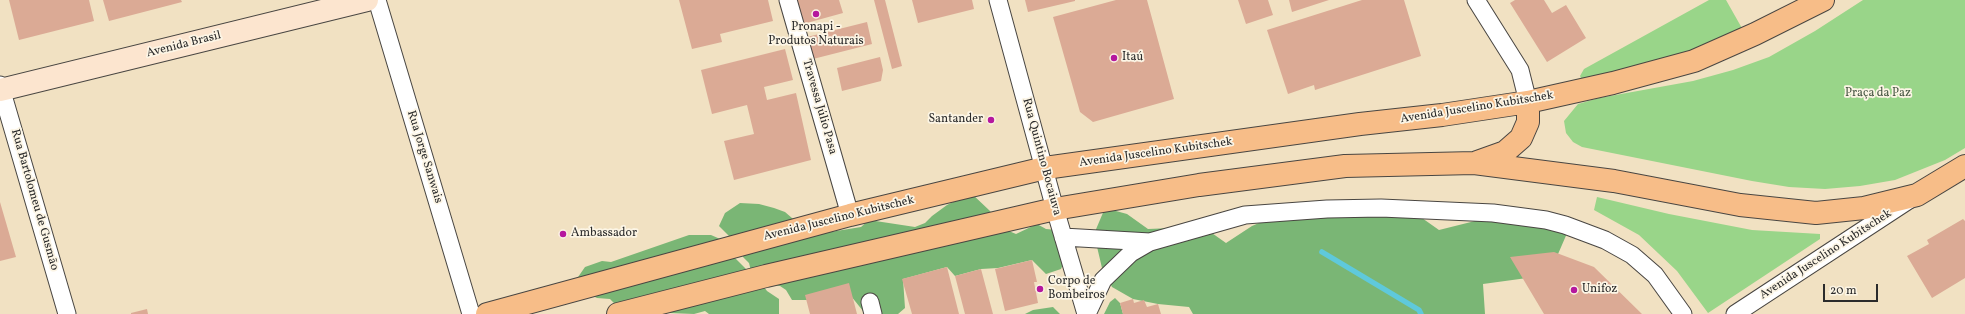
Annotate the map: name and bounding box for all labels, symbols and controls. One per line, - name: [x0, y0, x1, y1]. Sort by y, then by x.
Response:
- marker: Pronapi - Produtos Naturais: [811, 9, 821, 19]
- place label: Pronapi - Produtos Naturais: [768, 21, 864, 49]
- street label: Avenida Brasil: [145, 29, 223, 61]
- place label: Itaú: [1122, 51, 1143, 65]
- marker: Itaú: [1109, 53, 1119, 63]
- street label: Travessa Júlio Pasa: [799, 58, 839, 156]
- park label: Praça da Paz: [1845, 87, 1911, 101]
- street label: Avenida Juscelino Kubitschek: [1400, 89, 1554, 127]
- street label: Rua Quintino Bocaiuva: [1018, 97, 1064, 217]
- street label: Rua Jorge Sanwais: [403, 109, 445, 205]
- place label: Santander: [928, 113, 983, 127]
- marker: Santander: [986, 115, 996, 125]
- street label: Rua Bartolomeu de Gusmão: [7, 128, 61, 272]
- street label: Avenida Juscelino Kubitschek: [1079, 135, 1233, 171]
- street label: Avenida Juscelino Kubitschek: [762, 193, 916, 245]
- street label: Avenida Juscelino Kubitschek: [1757, 207, 1895, 303]
- place label: Ambassador: [571, 227, 637, 241]
- marker: Ambassador: [558, 229, 568, 239]
- place label: Corpo de Bombeiros: [1048, 275, 1105, 303]
- scale bar: [1825, 276, 1880, 302]
- place label: Unifoz: [1582, 283, 1617, 297]
- text: 20 m: [1830, 283, 1857, 299]
- marker: Corpo de Bombeiros: [1035, 284, 1045, 294]
- marker: Unifoz: [1569, 285, 1579, 295]

